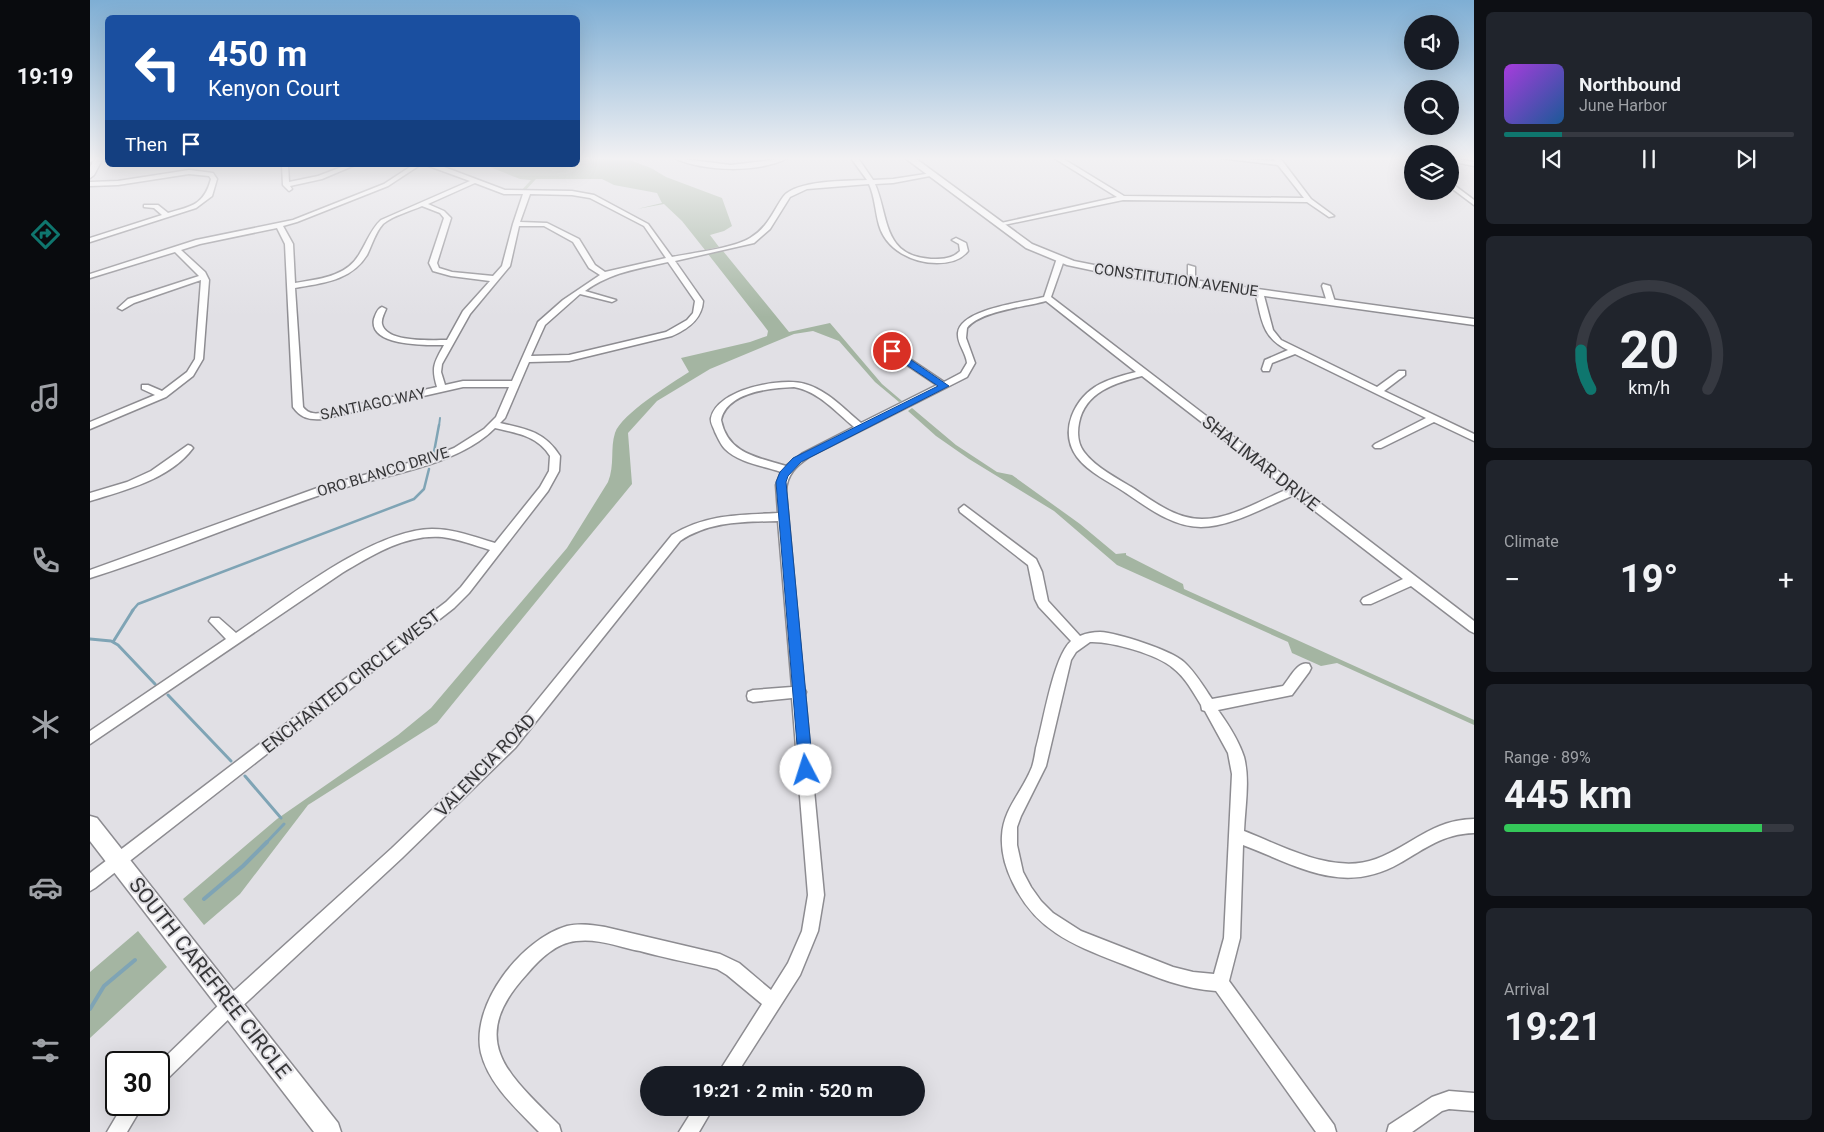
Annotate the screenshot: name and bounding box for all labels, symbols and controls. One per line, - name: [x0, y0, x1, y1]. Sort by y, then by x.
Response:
- map controls: [1404, 15, 1459, 200]
- button: sound: [1404, 15, 1459, 70]
- text: 450 m: [208, 34, 307, 75]
- icon: left: [125, 35, 190, 100]
- text: 19:19: [17, 64, 73, 89]
- text: Northbound: [1579, 73, 1681, 96]
- text: Kenyon Court: [208, 76, 340, 101]
- button: search: [1404, 80, 1459, 135]
- text: June Harbor: [1579, 96, 1667, 115]
- icon: arrive: [177, 130, 205, 158]
- text: Then: [125, 133, 167, 156]
- button: layers: [1404, 145, 1459, 200]
- icon: previous: [1538, 145, 1566, 173]
- icon: pause: [1635, 145, 1663, 173]
- icon: next: [1732, 145, 1760, 173]
- icon: directions: [28, 217, 63, 252]
- street label: CONSTITUTION AVENUE: [1093, 260, 1259, 300]
- text: 20: [1619, 320, 1679, 381]
- pin: [871, 330, 913, 372]
- icon: arrive: [878, 337, 906, 365]
- text: km/h: [1628, 377, 1670, 398]
- icon: music: [28, 380, 63, 415]
- street label: SANTIAGO WAY: [319, 384, 427, 424]
- street label: SHALIMAR DRIVE: [1198, 411, 1324, 515]
- street label: ORO BLANCO DRIVE: [315, 443, 451, 501]
- text: Climate: [1504, 532, 1559, 551]
- icon: phone: [28, 543, 63, 578]
- text: 19°: [1620, 557, 1678, 601]
- text: −: [1504, 563, 1520, 596]
- text: +: [1778, 563, 1794, 596]
- street label: ENCHANTED CIRCLE WEST: [258, 605, 445, 757]
- icon: climate: [28, 707, 63, 742]
- street label: VALENCIA ROAD: [431, 709, 539, 821]
- position arrow: [779, 743, 831, 795]
- text: Range · 89%: [1504, 748, 1591, 767]
- text: 445 km: [1504, 773, 1632, 817]
- icon: car: [28, 870, 63, 905]
- street label: SOUTH CAREFREE CIRCLE: [124, 873, 296, 1083]
- text: Arrival: [1504, 980, 1549, 999]
- text: 19:21: [1504, 1005, 1602, 1049]
- icon: filters: [28, 1033, 63, 1068]
- speed limit sign: 30: [105, 1051, 170, 1116]
- text: 19:21 · 2 min · 520 m: [692, 1079, 873, 1102]

